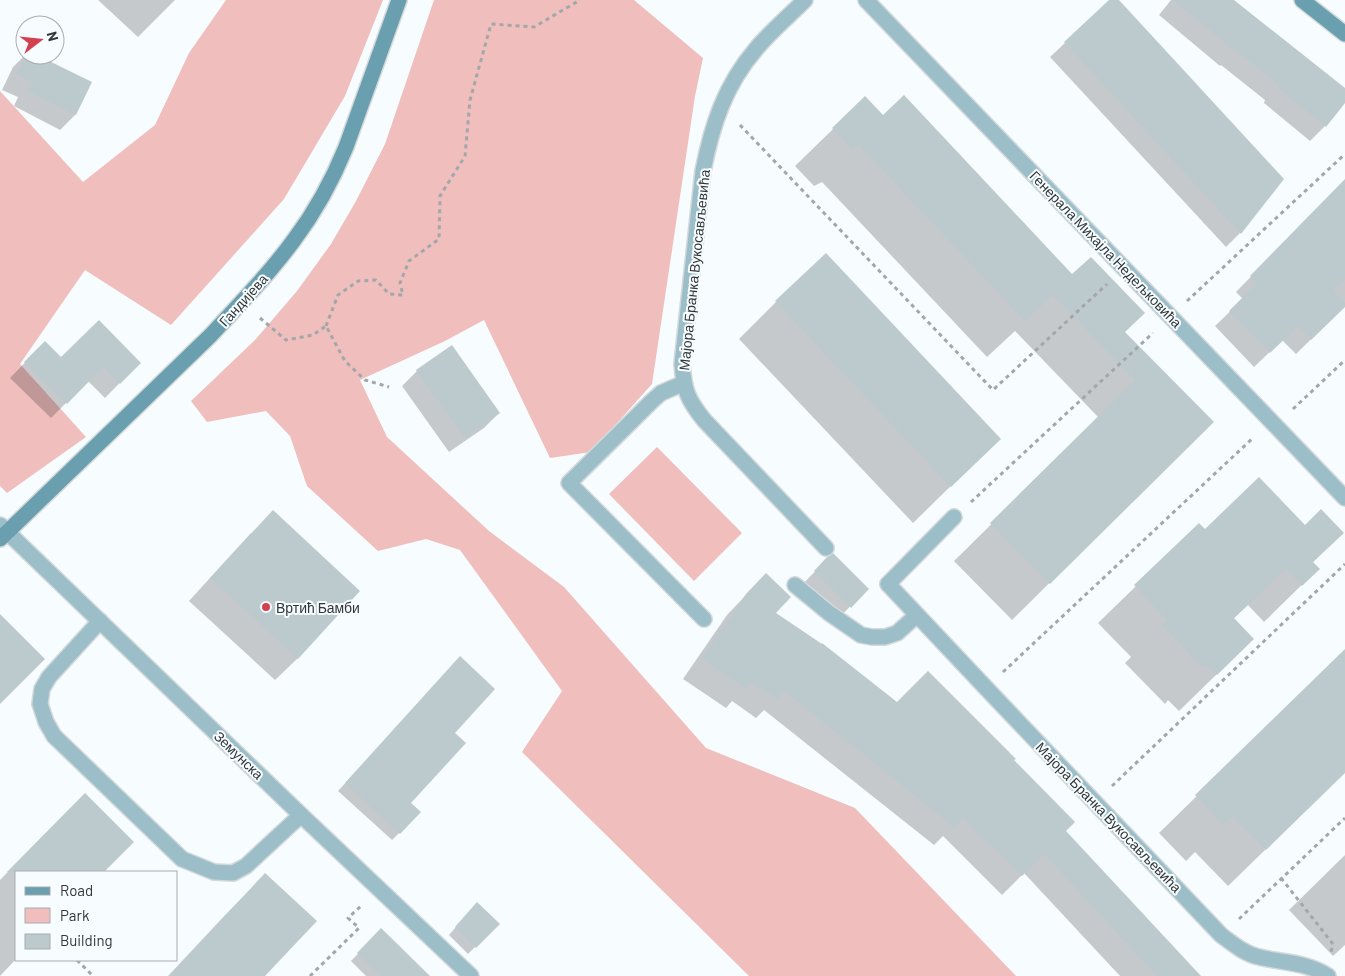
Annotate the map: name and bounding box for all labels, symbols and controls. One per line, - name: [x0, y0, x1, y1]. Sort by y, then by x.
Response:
- north arrow: [15, 15, 65, 65]
- text: N: [44, 29, 62, 43]
- street label: Генерала Михајла Недељковића: [1026, 167, 1186, 331]
- street label: Мајора Бранка Вукосављевића: [675, 168, 713, 371]
- street label: Гандијева: [215, 270, 271, 330]
- place label: Вртић Бамби: [276, 599, 360, 616]
- marker: Вртић Бамби: [260, 601, 272, 613]
- street label: Земунска: [211, 727, 267, 783]
- street label: Мајора Бранка Вукосављевића: [1033, 738, 1185, 896]
- legend: [15, 871, 178, 961]
- text: Road: [60, 881, 93, 899]
- text: Park: [60, 906, 90, 924]
- text: Building: [60, 931, 113, 949]

